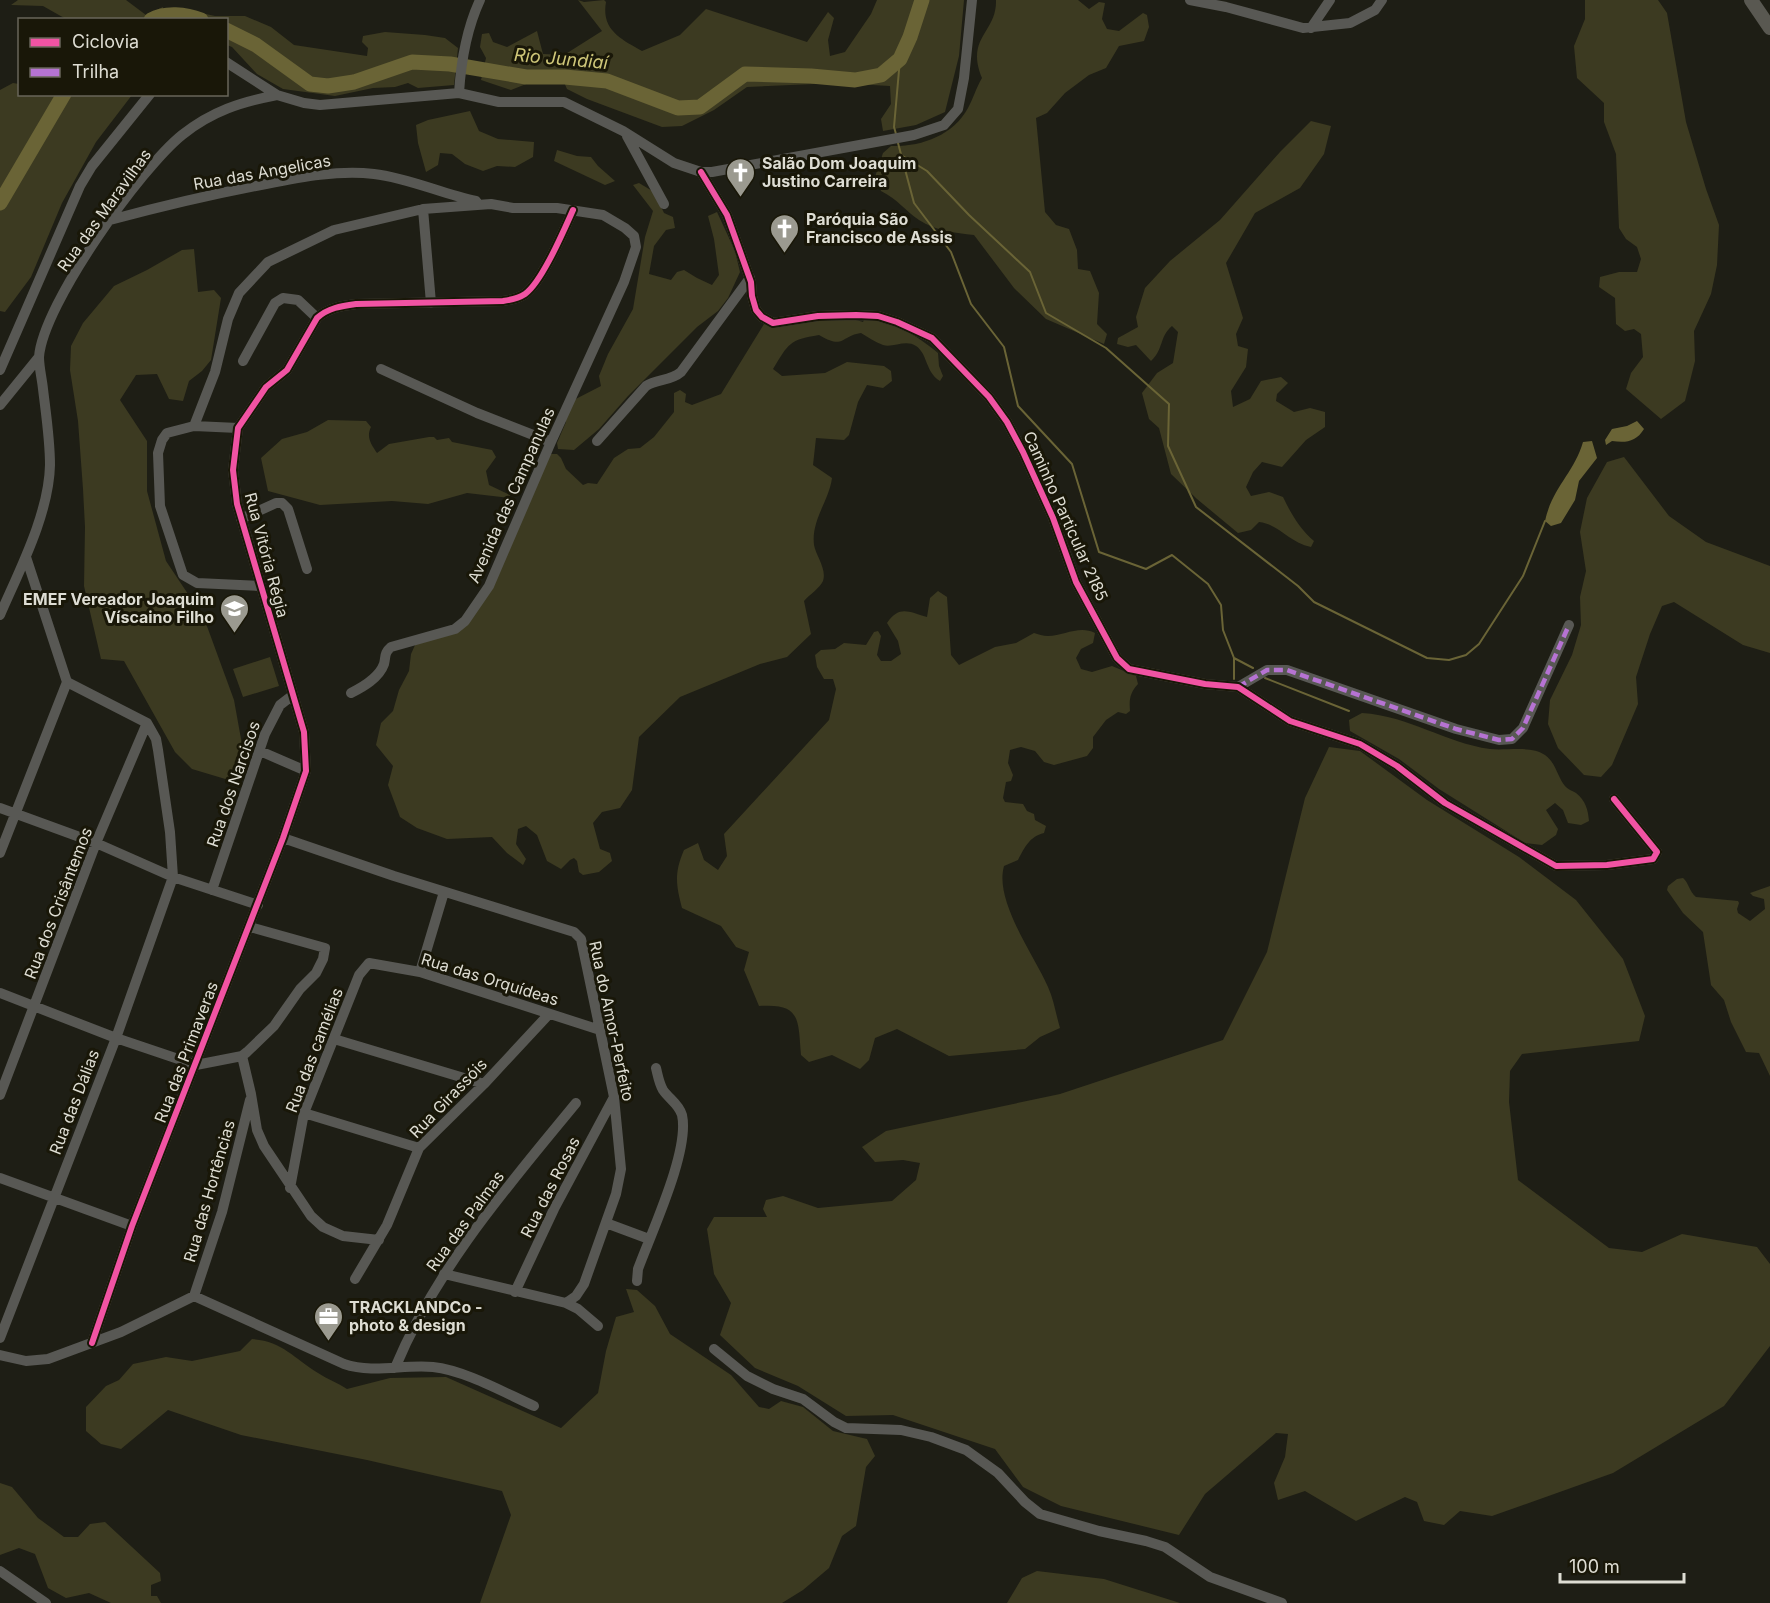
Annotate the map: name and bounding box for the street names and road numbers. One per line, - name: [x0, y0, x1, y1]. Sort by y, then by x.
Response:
- street label: Rua das Maravilhas: [53, 145, 155, 275]
- street label: Rua das Angelicas: [192, 150, 332, 194]
- street label: Avenida das Campanulas: [463, 404, 559, 586]
- street label: Caminho Particular 2185: [1019, 428, 1113, 604]
- street label: Rua Vitória Régia: [241, 490, 293, 620]
- street label: Rua dos Narcisos: [202, 718, 264, 850]
- street label: Rua dos Crisântemos: [20, 824, 96, 982]
- street label: Rua do Amor-Perfeito: [585, 939, 639, 1103]
- street label: Rua das Orquídeas: [419, 949, 561, 1009]
- street label: Rua das Primaveras: [150, 979, 222, 1125]
- street label: Rua das camélias: [281, 985, 347, 1115]
- street label: Rua das Dálias: [45, 1047, 103, 1157]
- street label: Rua Girassóis: [405, 1054, 491, 1142]
- street label: Rua das Hortências: [179, 1118, 239, 1264]
- street label: Rua das Rosas: [516, 1133, 584, 1241]
- street label: Rua das Palmas: [422, 1167, 508, 1275]

